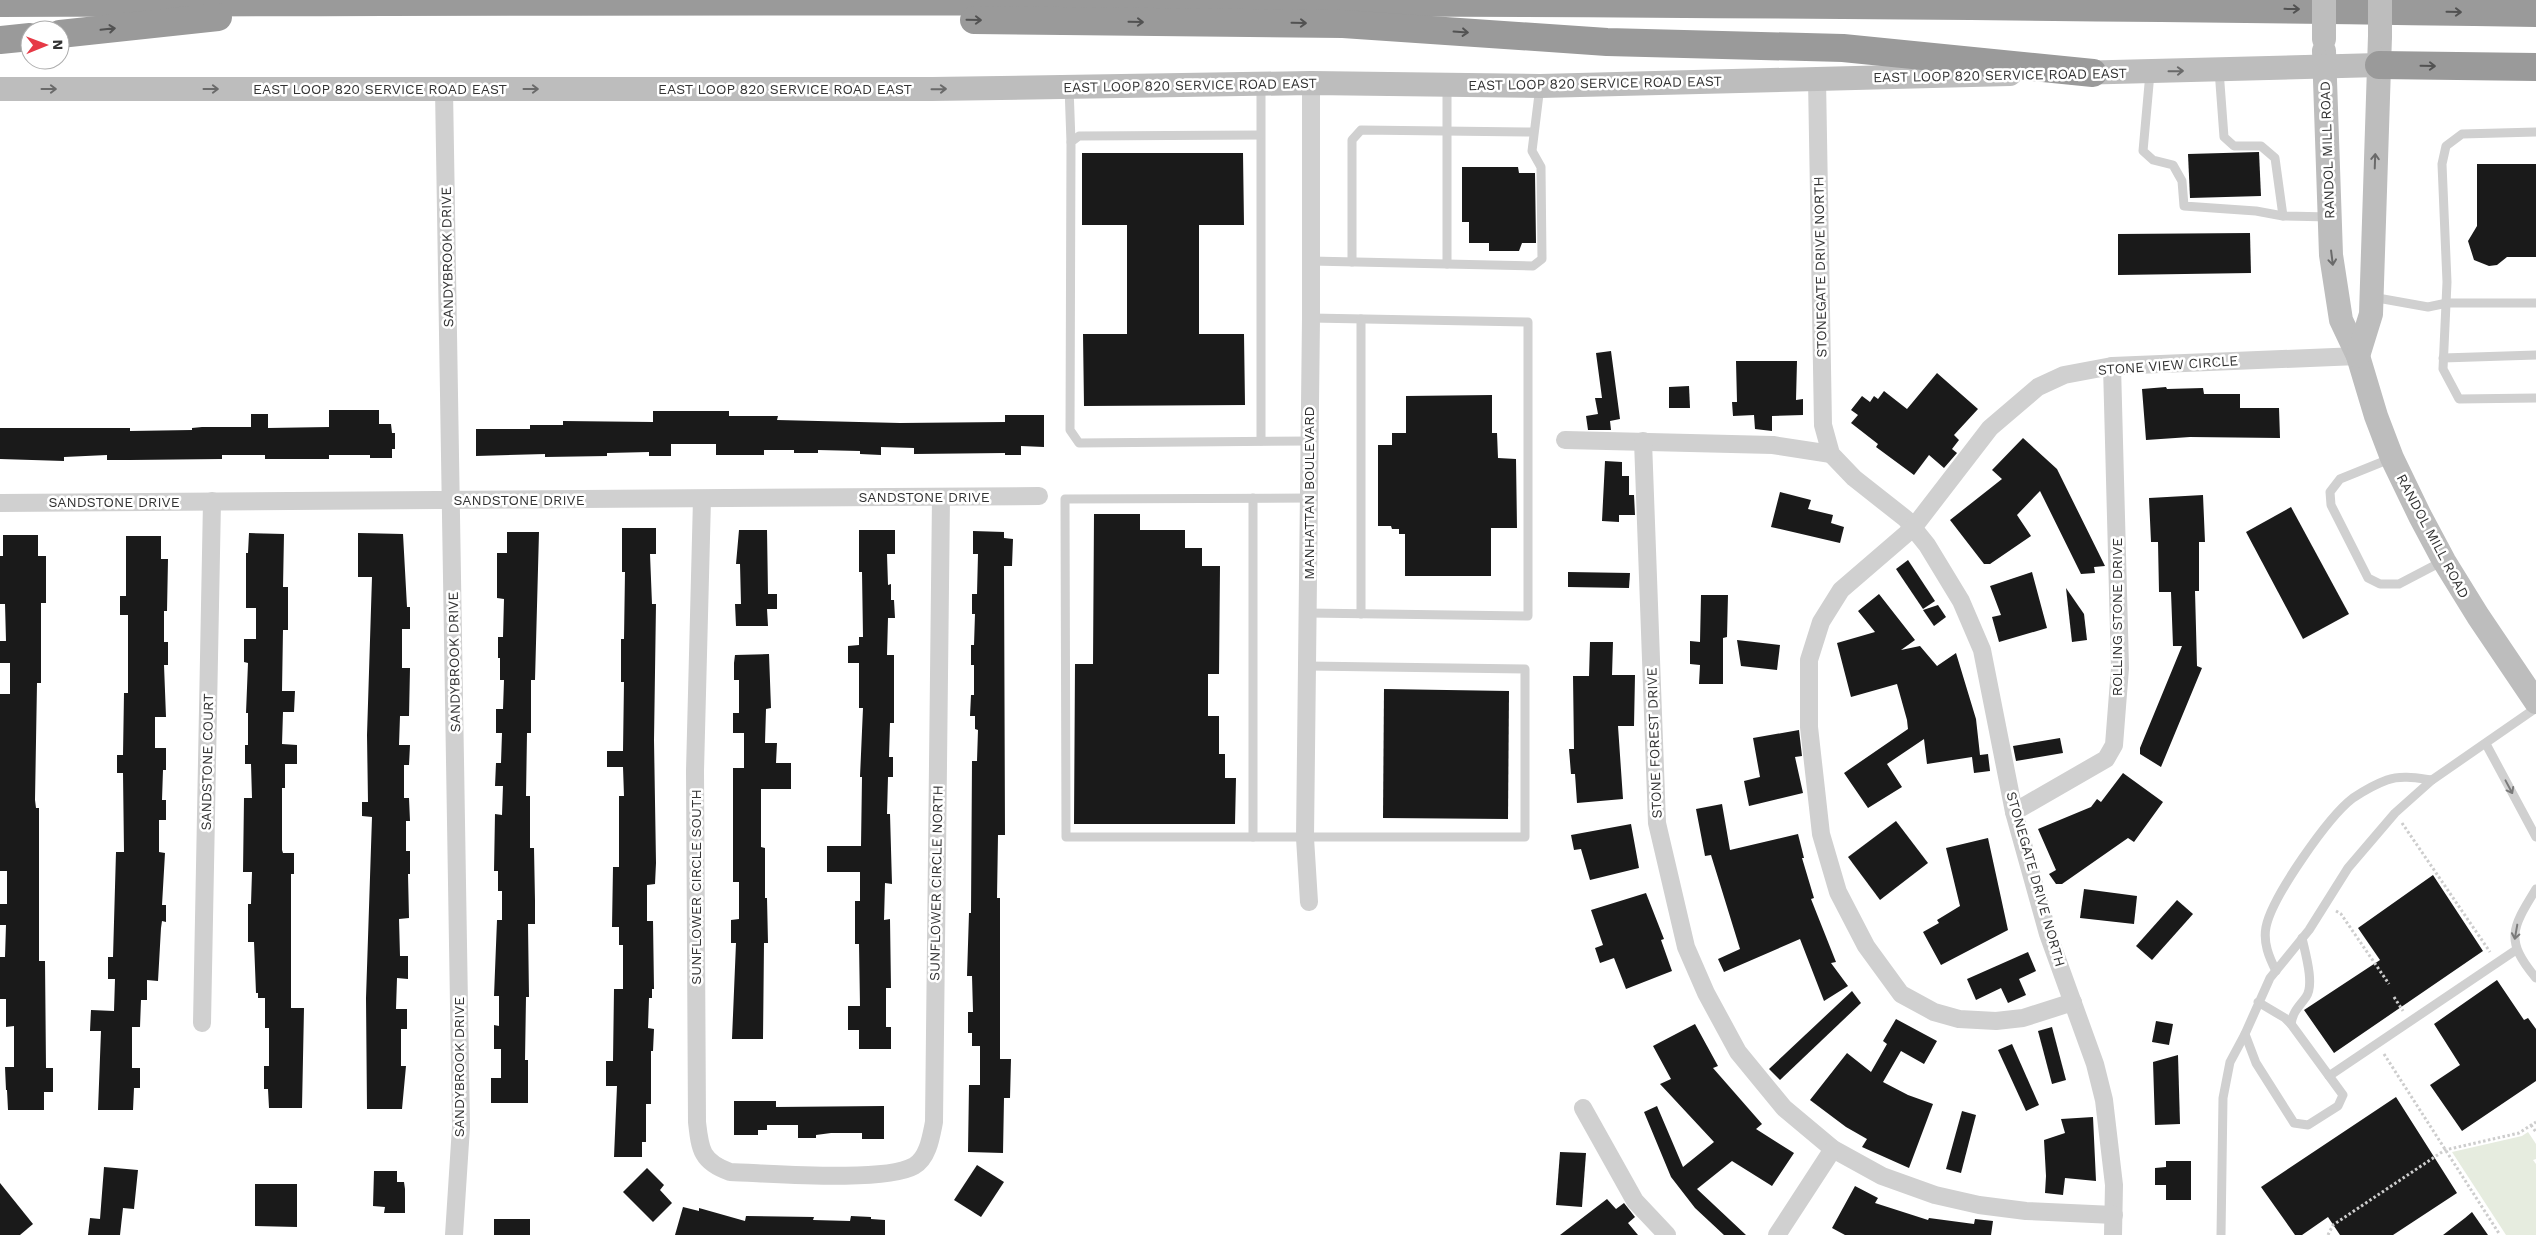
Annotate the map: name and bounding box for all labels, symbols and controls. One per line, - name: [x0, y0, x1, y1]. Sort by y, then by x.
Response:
- one-way arrow: [2284, 4, 2300, 14]
- one-way arrow: [2446, 7, 2462, 17]
- one-way arrow: [966, 15, 982, 25]
- one-way arrow: [1128, 17, 1144, 27]
- one-way arrow: [1290, 18, 1306, 28]
- north arrow: [20, 20, 70, 70]
- one-way arrow: [100, 24, 116, 34]
- one-way arrow: [1453, 27, 1469, 37]
- text: N: [50, 39, 66, 50]
- one-way arrow: [2420, 61, 2436, 71]
- street label: EAST LOOP 820 SERVICE ROAD EAST: [1873, 65, 2128, 85]
- one-way arrow: [2168, 66, 2184, 76]
- street label: EAST LOOP 820 SERVICE ROAD EAST: [1468, 73, 1723, 93]
- street label: EAST LOOP 820 SERVICE ROAD EAST: [1063, 75, 1318, 95]
- street label: EAST LOOP 820 SERVICE ROAD EAST: [253, 81, 507, 97]
- street label: EAST LOOP 820 SERVICE ROAD EAST: [658, 81, 912, 97]
- street label: RANDOL MILL ROAD: [2317, 81, 2337, 219]
- one-way arrow: [40, 84, 56, 94]
- one-way arrow: [202, 84, 219, 94]
- one-way arrow: [522, 84, 539, 94]
- one-way arrow: [930, 84, 946, 94]
- one-way arrow: [2371, 154, 2380, 170]
- street label: STONEGATE DRIVE NORTH: [1810, 176, 1830, 358]
- street label: SANDYBROOK DRIVE: [438, 187, 456, 327]
- one-way arrow: [2327, 249, 2337, 265]
- street label: STONE VIEW CIRCLE: [2097, 352, 2239, 378]
- street label: MANHATTAN BOULEVARD: [1301, 406, 1317, 580]
- street label: RANDOL MILL ROAD: [2394, 471, 2472, 601]
- street label: SANDSTONE DRIVE: [858, 489, 990, 505]
- street label: SANDSTONE DRIVE: [453, 492, 585, 508]
- street label: SANDSTONE DRIVE: [48, 494, 180, 510]
- street label: ROLLING STONE DRIVE: [2109, 538, 2125, 696]
- street label: SANDYBROOK DRIVE: [445, 592, 463, 732]
- street label: STONE FOREST DRIVE: [1643, 667, 1665, 819]
- street label: SANDSTONE COURT: [198, 693, 216, 831]
- one-way arrow: [2505, 779, 2514, 794]
- street label: SUNFLOWER CIRCLE NORTH: [926, 785, 946, 981]
- street label: SUNFLOWER CIRCLE SOUTH: [688, 789, 704, 985]
- street label: STONEGATE DRIVE NORTH: [2003, 790, 2069, 968]
- one-way arrow: [2510, 924, 2520, 940]
- street label: SANDYBROOK DRIVE: [451, 997, 467, 1137]

